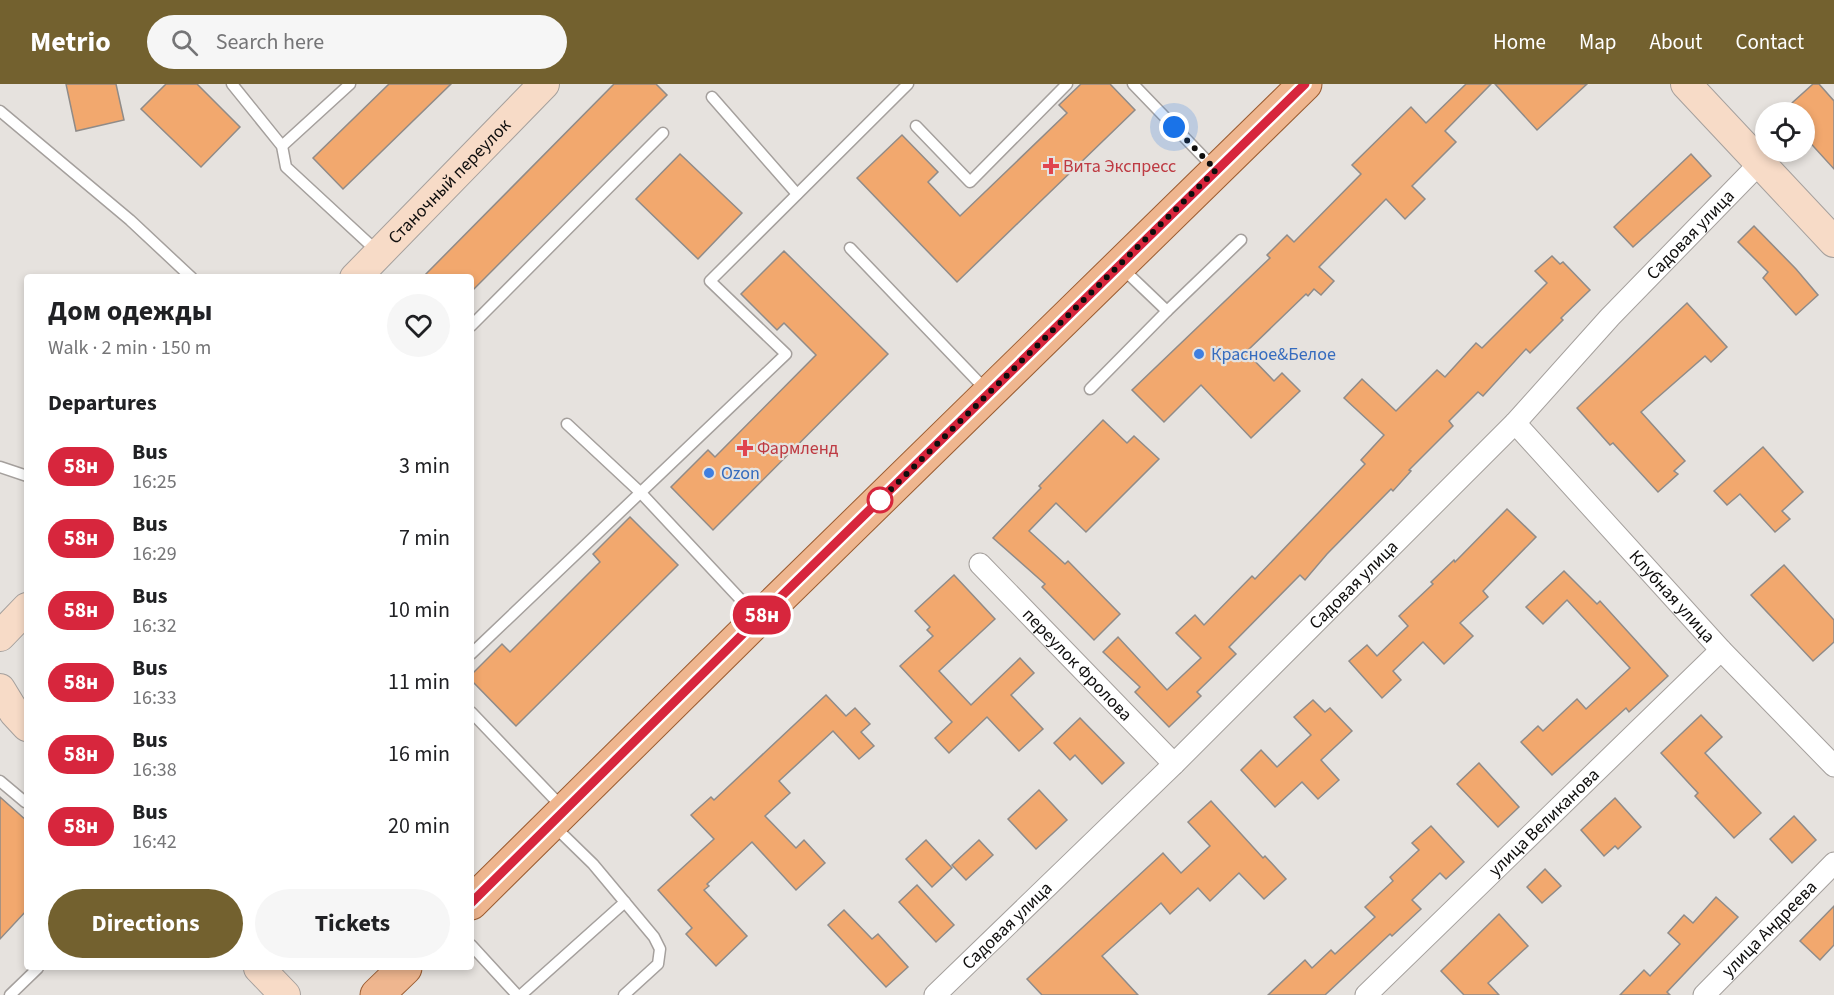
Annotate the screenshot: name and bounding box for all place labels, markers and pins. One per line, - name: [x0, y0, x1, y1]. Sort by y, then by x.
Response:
- place label: Вита Экспресс: [1063, 154, 1176, 179]
- marker: Вита Экспресс: [1044, 159, 1058, 173]
- place label: Красное&Белое: [1211, 342, 1336, 367]
- marker: Красное&Белое: [1192, 347, 1206, 361]
- place label: Фармленд: [757, 436, 839, 461]
- marker: Фармленд: [738, 441, 752, 455]
- place label: Ozon: [721, 461, 760, 486]
- marker: Ozon: [702, 466, 716, 480]
- unlabelled marker: [867, 487, 893, 513]

